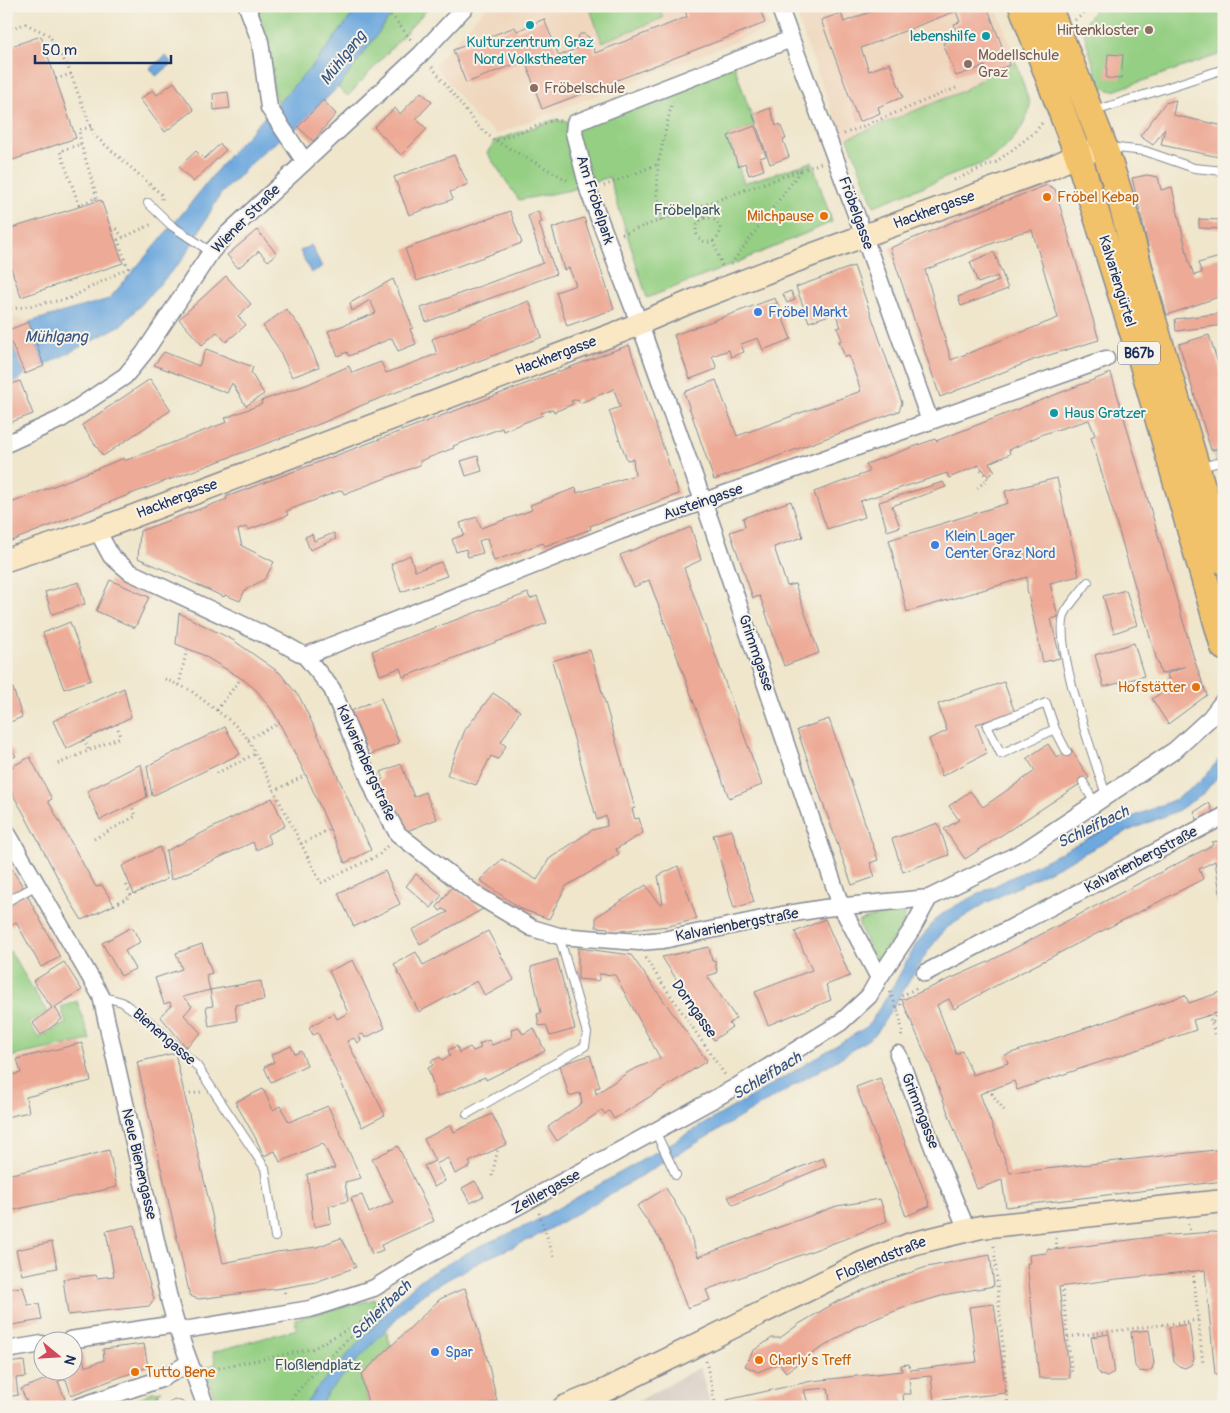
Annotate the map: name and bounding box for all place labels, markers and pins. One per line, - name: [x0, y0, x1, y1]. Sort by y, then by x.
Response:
- marker: Kulturzentrum Graz Nord Volkstheater: [524, 19, 536, 31]
- place label: Hirtenkloster: [1056, 21, 1140, 40]
- marker: Hirtenkloster: [1143, 24, 1155, 36]
- place label: lebenshilfe: [910, 27, 977, 46]
- marker: lebenshilfe: [980, 30, 992, 42]
- place label: Kulturzentrum Graz Nord Volkstheater: [466, 33, 594, 69]
- place label: Modellschule Graz: [978, 46, 1059, 82]
- marker: Modellschule Graz: [962, 58, 974, 70]
- place label: Fröbelschule: [544, 79, 625, 98]
- marker: Fröbelschule: [528, 82, 540, 94]
- place label: Fröbel Kebap: [1057, 188, 1139, 207]
- marker: Fröbel Kebap: [1041, 191, 1053, 203]
- place label: Milchpause: [747, 207, 815, 226]
- marker: Milchpause: [818, 210, 830, 222]
- place label: Fröbel Markt: [768, 303, 849, 322]
- marker: Fröbel Markt: [752, 306, 764, 318]
- place label: Haus Gratzer: [1064, 404, 1147, 423]
- marker: Haus Gratzer: [1048, 407, 1060, 419]
- place label: Klein Lager Center Graz Nord: [945, 527, 1056, 563]
- marker: Klein Lager Center Graz Nord: [929, 539, 941, 551]
- place label: Hofstätter: [1118, 678, 1187, 697]
- marker: Hofstätter: [1190, 681, 1202, 693]
- place label: Spar: [445, 1343, 474, 1362]
- marker: Spar: [429, 1346, 441, 1358]
- place label: Charly´s Treff: [769, 1351, 852, 1370]
- marker: Charly´s Treff: [753, 1354, 765, 1366]
- place label: Tutto Bene: [145, 1363, 216, 1382]
- marker: Tutto Bene: [129, 1366, 141, 1378]

